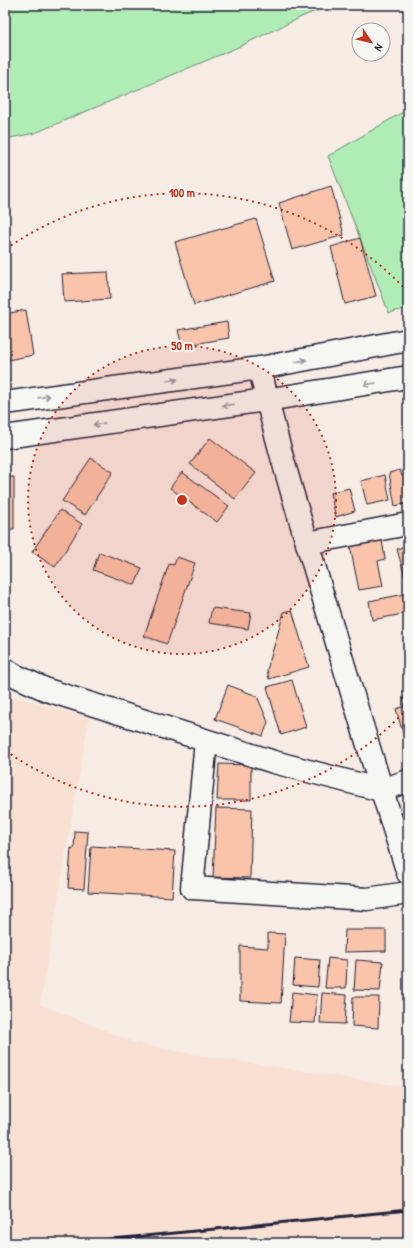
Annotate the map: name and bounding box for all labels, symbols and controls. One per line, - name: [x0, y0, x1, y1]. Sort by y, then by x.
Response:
- north arrow: [351, 22, 391, 62]
- text: N: [372, 41, 387, 54]
- text: 100 m: [169, 184, 195, 201]
- text: 50 m: [171, 337, 193, 354]
- one-way arrow: [294, 356, 307, 364]
- one-way arrow: [166, 376, 179, 384]
- one-way arrow: [364, 380, 377, 388]
- one-way arrow: [37, 393, 50, 401]
- one-way arrow: [222, 401, 235, 409]
- one-way arrow: [93, 420, 106, 428]
- centre of rings: [175, 493, 189, 507]

